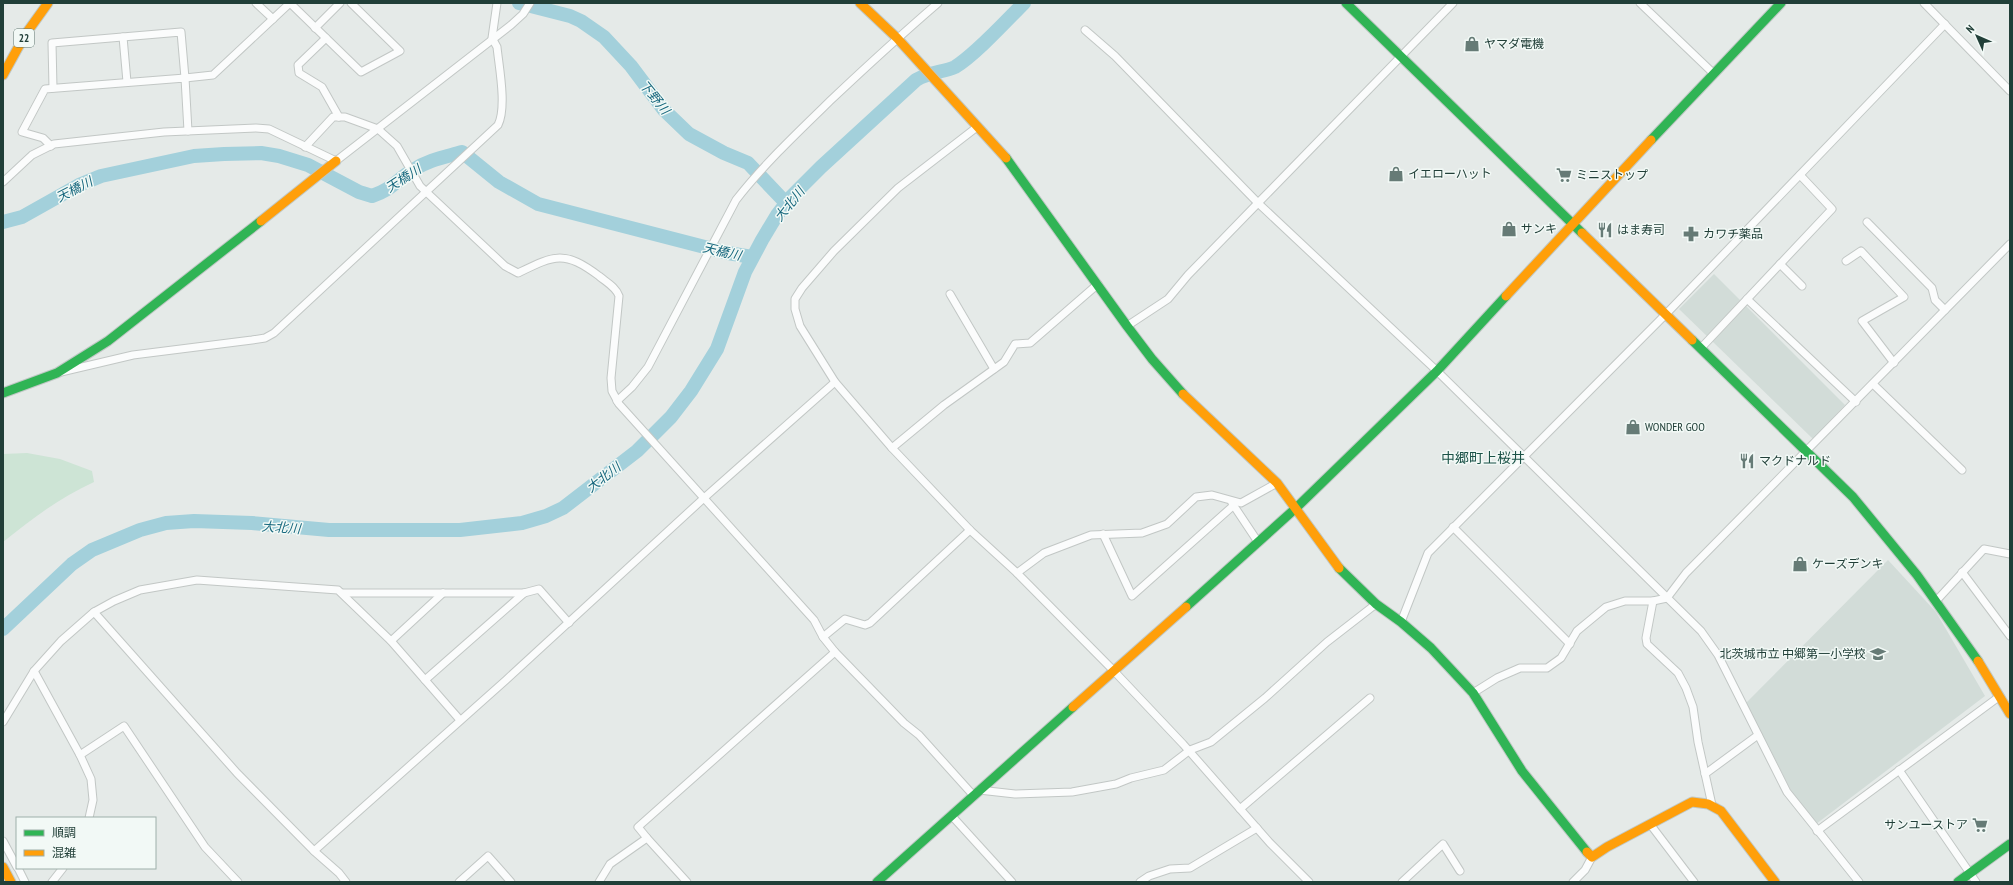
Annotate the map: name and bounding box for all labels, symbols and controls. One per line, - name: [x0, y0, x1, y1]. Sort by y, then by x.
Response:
- north arrow: [1957, 16, 1997, 56]
- text: N: [1963, 22, 1977, 36]
- road number: 22: [14, 29, 34, 47]
- shop icon: ヤマダ電機: [1463, 35, 1481, 53]
- place label: ヤマダ電機: [1484, 36, 1544, 51]
- water label: 下野川: [636, 77, 675, 119]
- water label: 天橋川: [382, 160, 426, 196]
- shop icon: イエローハット: [1387, 165, 1405, 183]
- place label: イエローハット: [1408, 166, 1492, 181]
- supermarket icon: ミニストップ: [1555, 166, 1573, 184]
- place label: ミニストップ: [1576, 167, 1648, 182]
- water label: 天橋川: [53, 172, 97, 206]
- water label: 大北川: [771, 182, 810, 225]
- shop icon: サンキ: [1500, 220, 1518, 238]
- place label: サンキ: [1521, 221, 1557, 236]
- restaurant icon: はま寿司: [1596, 221, 1614, 239]
- place label: はま寿司: [1617, 222, 1665, 237]
- pharmacy icon: カワチ薬品: [1682, 225, 1700, 243]
- place label: カワチ薬品: [1703, 226, 1763, 241]
- water label: 天橋川: [701, 239, 745, 265]
- shop icon: WONDER GOO: [1624, 418, 1642, 436]
- place label: WONDER GOO: [1645, 419, 1705, 434]
- district label: 中郷町上桜井: [1441, 449, 1525, 467]
- restaurant icon: マクドナルド: [1738, 452, 1756, 470]
- place label: マクドナルド: [1759, 453, 1831, 468]
- water label: 大北川: [583, 457, 625, 496]
- water label: 大北川: [261, 518, 303, 537]
- shop icon: ケーズデンキ: [1791, 555, 1809, 573]
- place label: ケーズデンキ: [1812, 556, 1883, 571]
- school or university icon: 北茨城市立 中郷第一小学校: [1869, 645, 1887, 663]
- place label: 北茨城市立 中郷第一小学校: [1719, 646, 1866, 661]
- supermarket icon: サンユーストア: [1971, 816, 1989, 834]
- legend: [16, 817, 156, 869]
- place label: サンユーストア: [1885, 817, 1968, 832]
- text: 順調: [52, 825, 76, 840]
- text: 混雑: [52, 845, 76, 860]

